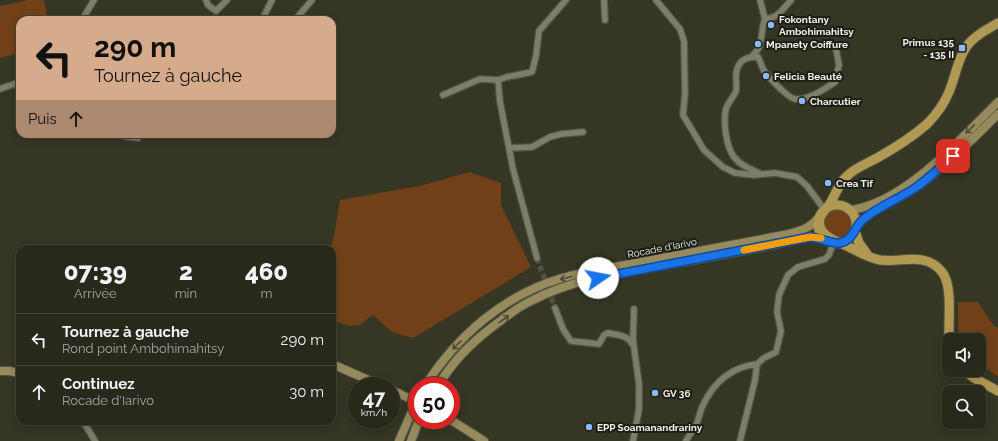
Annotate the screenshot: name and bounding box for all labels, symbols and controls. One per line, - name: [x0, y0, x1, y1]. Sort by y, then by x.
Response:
- place label: Fokontany Ambohimahitsy: [779, 14, 854, 37]
- marker: Fokontany Ambohimahitsy: [766, 20, 776, 30]
- text: 290 m: [94, 31, 176, 64]
- icon: left: [28, 32, 80, 84]
- place label: Primus 135 - 135 II: [902, 37, 954, 60]
- marker: Mpanety Coiffure: [753, 39, 763, 49]
- place label: Mpanety Coiffure: [766, 39, 848, 50]
- marker: Primus 135 - 135 II: [957, 43, 967, 53]
- text: Tournez à gauche: [94, 65, 242, 86]
- marker: Felicia Beauté: [761, 71, 771, 81]
- place label: Felicia Beauté: [774, 71, 842, 82]
- marker: Charcutier: [797, 96, 807, 106]
- place label: Charcutier: [810, 96, 861, 107]
- icon: ahead: [65, 108, 87, 130]
- text: Puis: [28, 110, 57, 128]
- one-way arrow: [965, 124, 975, 134]
- pin: [936, 139, 970, 173]
- icon: arrive: [942, 145, 964, 167]
- marker: Crea Tif: [823, 178, 833, 188]
- place label: Crea Tif: [836, 178, 873, 189]
- street label: Rocade d'Iarivo: [626, 236, 698, 260]
- text: 07:39: [64, 257, 127, 286]
- text: 2: [179, 257, 193, 286]
- text: 460: [245, 257, 288, 286]
- position arrow: [577, 257, 619, 299]
- one-way arrow: [560, 274, 573, 282]
- text: Arrivée: [74, 286, 117, 301]
- text: min: [175, 286, 197, 301]
- text: m: [261, 286, 272, 301]
- one-way arrow: [498, 315, 509, 323]
- text: Tournez à gauche: [62, 323, 189, 341]
- icon: left: [28, 329, 50, 351]
- text: 290 m: [281, 331, 324, 349]
- map controls: [942, 333, 986, 429]
- button: sound: [942, 333, 986, 377]
- one-way arrow: [452, 340, 462, 349]
- text: Rond point Ambohimahitsy: [62, 341, 224, 356]
- text: Continuez: [62, 375, 135, 393]
- speed limit sign: 50: [408, 377, 460, 429]
- icon: ahead: [28, 381, 50, 403]
- text: 30 m: [289, 383, 324, 401]
- button: search: [942, 385, 986, 429]
- text: 47: [363, 386, 385, 410]
- marker: GV 36: [650, 388, 660, 398]
- place label: GV 36: [663, 388, 690, 399]
- text: Rocade d'Iarivo: [62, 393, 154, 408]
- text: km/h: [361, 407, 387, 418]
- marker: EPP Soamanandrariny: [584, 422, 594, 432]
- place label: EPP Soamanandrariny: [597, 422, 703, 433]

